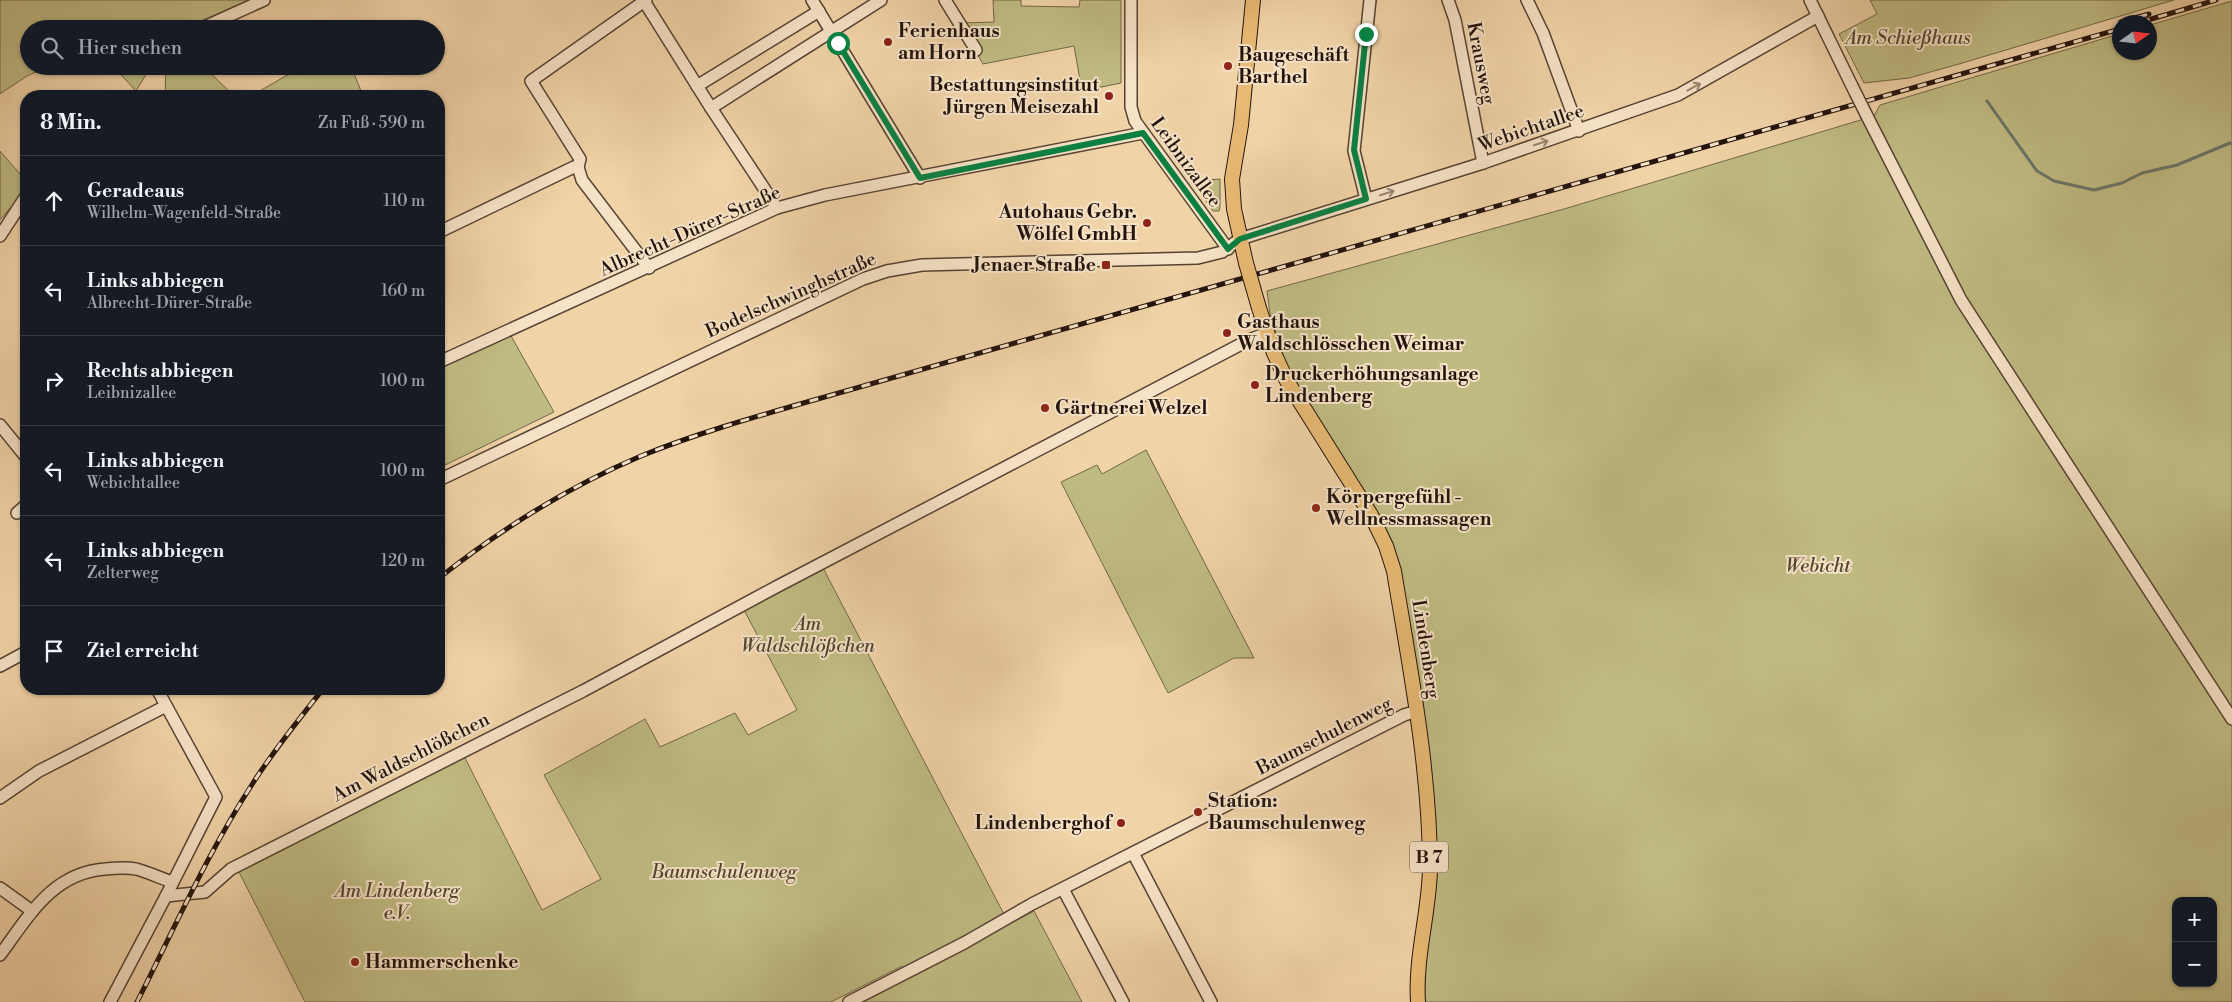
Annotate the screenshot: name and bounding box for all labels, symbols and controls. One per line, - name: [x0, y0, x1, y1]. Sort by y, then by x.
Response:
- north arrow: [2112, 15, 2157, 60]
- place label: Ferienhaus am Horn: [898, 19, 1000, 65]
- search box: [20, 20, 445, 75]
- street label: Krausweg: [1461, 20, 1501, 106]
- route end: [1355, 23, 1378, 46]
- park label: Am Schießhaus: [1843, 26, 1971, 50]
- route start: [827, 32, 850, 55]
- icon: search: [38, 34, 66, 62]
- text: Hier suchen: [78, 36, 182, 60]
- marker: Ferienhaus am Horn: [882, 36, 894, 48]
- place label: Baugeschäft Barthel: [1238, 43, 1349, 89]
- marker: Baugeschäft Barthel: [1222, 60, 1234, 72]
- place label: Bestattungsinstitut Jürgen Meisezahl: [929, 73, 1099, 119]
- one-way arrow: [1686, 82, 1701, 92]
- marker: Bestattungsinstitut Jürgen Meisezahl: [1103, 90, 1115, 102]
- street label: Webichtallee: [1474, 99, 1587, 158]
- text: 8 Min.: [40, 110, 102, 136]
- street label: Leibnizallee: [1145, 112, 1227, 212]
- text: Zu Fuß · 590 m: [318, 113, 425, 133]
- one-way arrow: [1533, 138, 1549, 148]
- text: Geradeaus: [87, 179, 184, 203]
- street label: Albrecht-Dürer-Straße: [595, 180, 784, 282]
- icon: ahead: [40, 187, 68, 215]
- one-way arrow: [1378, 187, 1394, 197]
- text: 110 m: [383, 191, 425, 211]
- place label: Autohaus Gebr. Wölfel GmbH: [997, 200, 1137, 246]
- text: Wilhelm-Wagenfeld-Straße: [87, 203, 281, 223]
- marker: Autohaus Gebr. Wölfel GmbH: [1141, 217, 1153, 229]
- street label: Bodelschwinghstraße: [701, 247, 880, 344]
- place label: Jenaer Straße: [970, 253, 1096, 277]
- marker: Jenaer Straße: [1100, 259, 1112, 271]
- text: Links abbiegen: [87, 269, 224, 293]
- icon: left: [40, 277, 68, 305]
- text: 160 m: [381, 281, 425, 301]
- text: Albrecht-Dürer-Straße: [87, 293, 252, 313]
- place label: Gasthaus Waldschlösschen Weimar: [1236, 310, 1465, 356]
- marker: Gasthaus Waldschlösschen Weimar: [1221, 327, 1233, 339]
- text: Rechts abbiegen: [87, 359, 233, 383]
- place label: Druckerhöhungsanlage Lindenberg: [1265, 362, 1479, 408]
- icon: right: [40, 367, 68, 395]
- text: 100 m: [380, 371, 425, 391]
- marker: Druckerhöhungsanlage Lindenberg: [1249, 379, 1261, 391]
- text: Leibnizallee: [87, 383, 176, 403]
- place label: Gärtnerei Welzel: [1055, 396, 1207, 420]
- marker: Gärtnerei Welzel: [1039, 402, 1051, 414]
- text: Links abbiegen: [87, 449, 224, 473]
- icon: left: [40, 457, 68, 485]
- text: 100 m: [380, 461, 425, 481]
- text: Webichtallee: [87, 473, 180, 493]
- place label: Körpergefühl - Wellnessmassagen: [1325, 485, 1492, 531]
- marker: Körpergefühl - Wellnessmassagen: [1310, 502, 1322, 514]
- text: Links abbiegen: [87, 539, 224, 563]
- icon: left: [40, 547, 68, 575]
- text: 120 m: [381, 551, 425, 571]
- park label: Webicht: [1786, 554, 1851, 578]
- text: Zelterweg: [87, 563, 159, 583]
- street label: Lindenberg: [1406, 598, 1446, 701]
- park label: Am Waldschlößchen: [741, 612, 875, 658]
- icon: arrive: [40, 637, 68, 665]
- text: Ziel erreicht: [87, 639, 198, 663]
- street label: Baumschulenweg: [1251, 691, 1396, 781]
- street label: Am Waldschlößchen: [327, 707, 494, 808]
- place label: Station: Baumschulenweg: [1208, 789, 1366, 835]
- marker: Station: Baumschulenweg: [1192, 806, 1204, 818]
- place label: Lindenberghof: [975, 811, 1113, 835]
- marker: Lindenberghof: [1115, 817, 1127, 829]
- road number: B 7: [1410, 842, 1448, 872]
- park label: Baumschulenweg: [650, 860, 798, 884]
- park label: Am Lindenberg e.V.: [333, 879, 460, 925]
- map controls: [2172, 897, 2217, 987]
- button: +: [2172, 897, 2217, 942]
- button: −: [2172, 942, 2217, 987]
- place label: Hammerschenke: [365, 950, 519, 974]
- marker: Hammerschenke: [349, 956, 361, 968]

